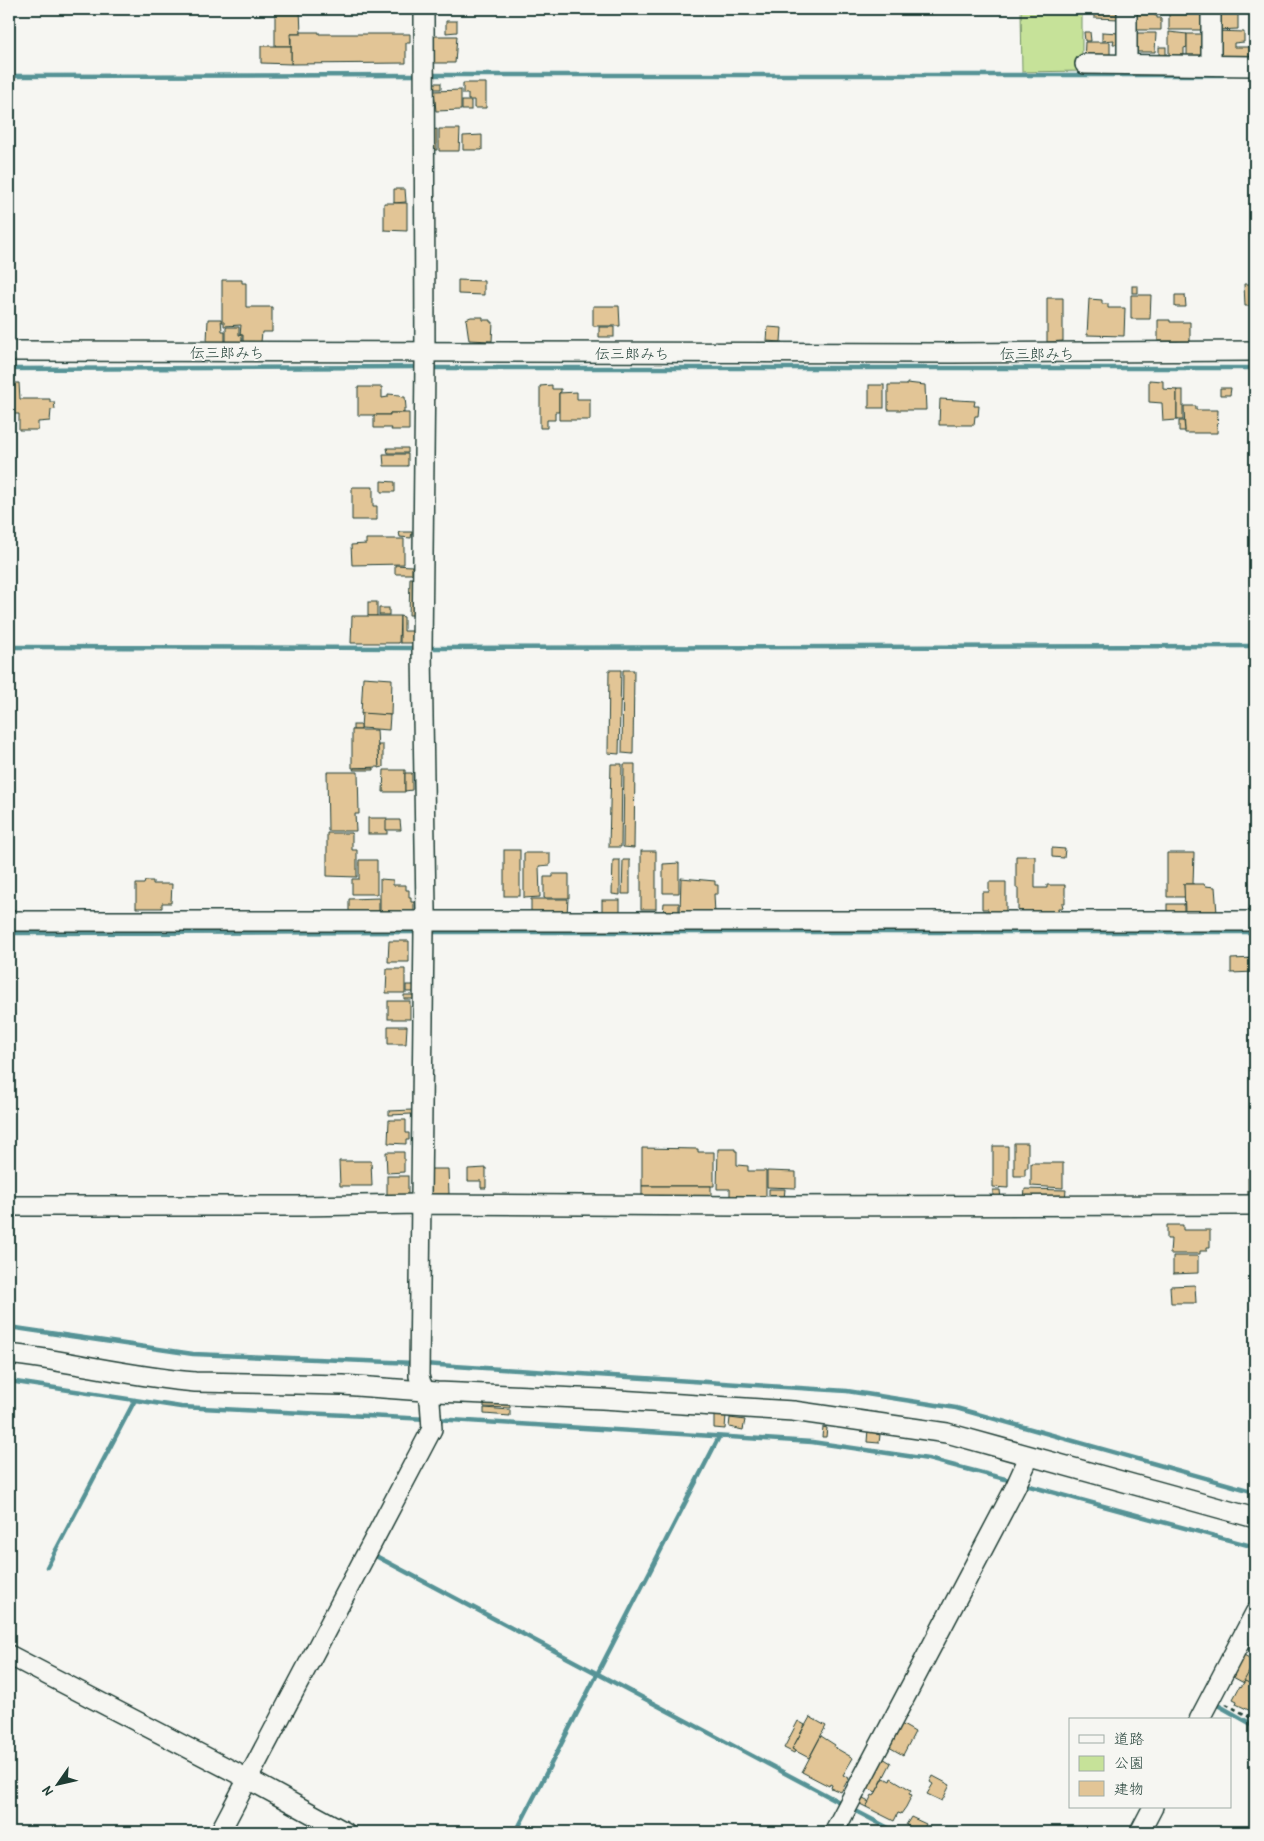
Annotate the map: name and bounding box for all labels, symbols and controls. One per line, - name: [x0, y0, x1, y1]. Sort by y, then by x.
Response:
- street label: 伝三郎みち: [190, 342, 264, 363]
- street label: 伝三郎みち: [595, 343, 669, 364]
- street label: 伝三郎みち: [1000, 343, 1074, 364]
- legend: [1069, 1718, 1232, 1808]
- text: 道路: [1114, 1728, 1144, 1749]
- text: 公園: [1114, 1752, 1144, 1773]
- north arrow: [32, 1758, 82, 1808]
- text: 建物: [1114, 1778, 1144, 1799]
- text: N: [37, 1783, 57, 1800]

